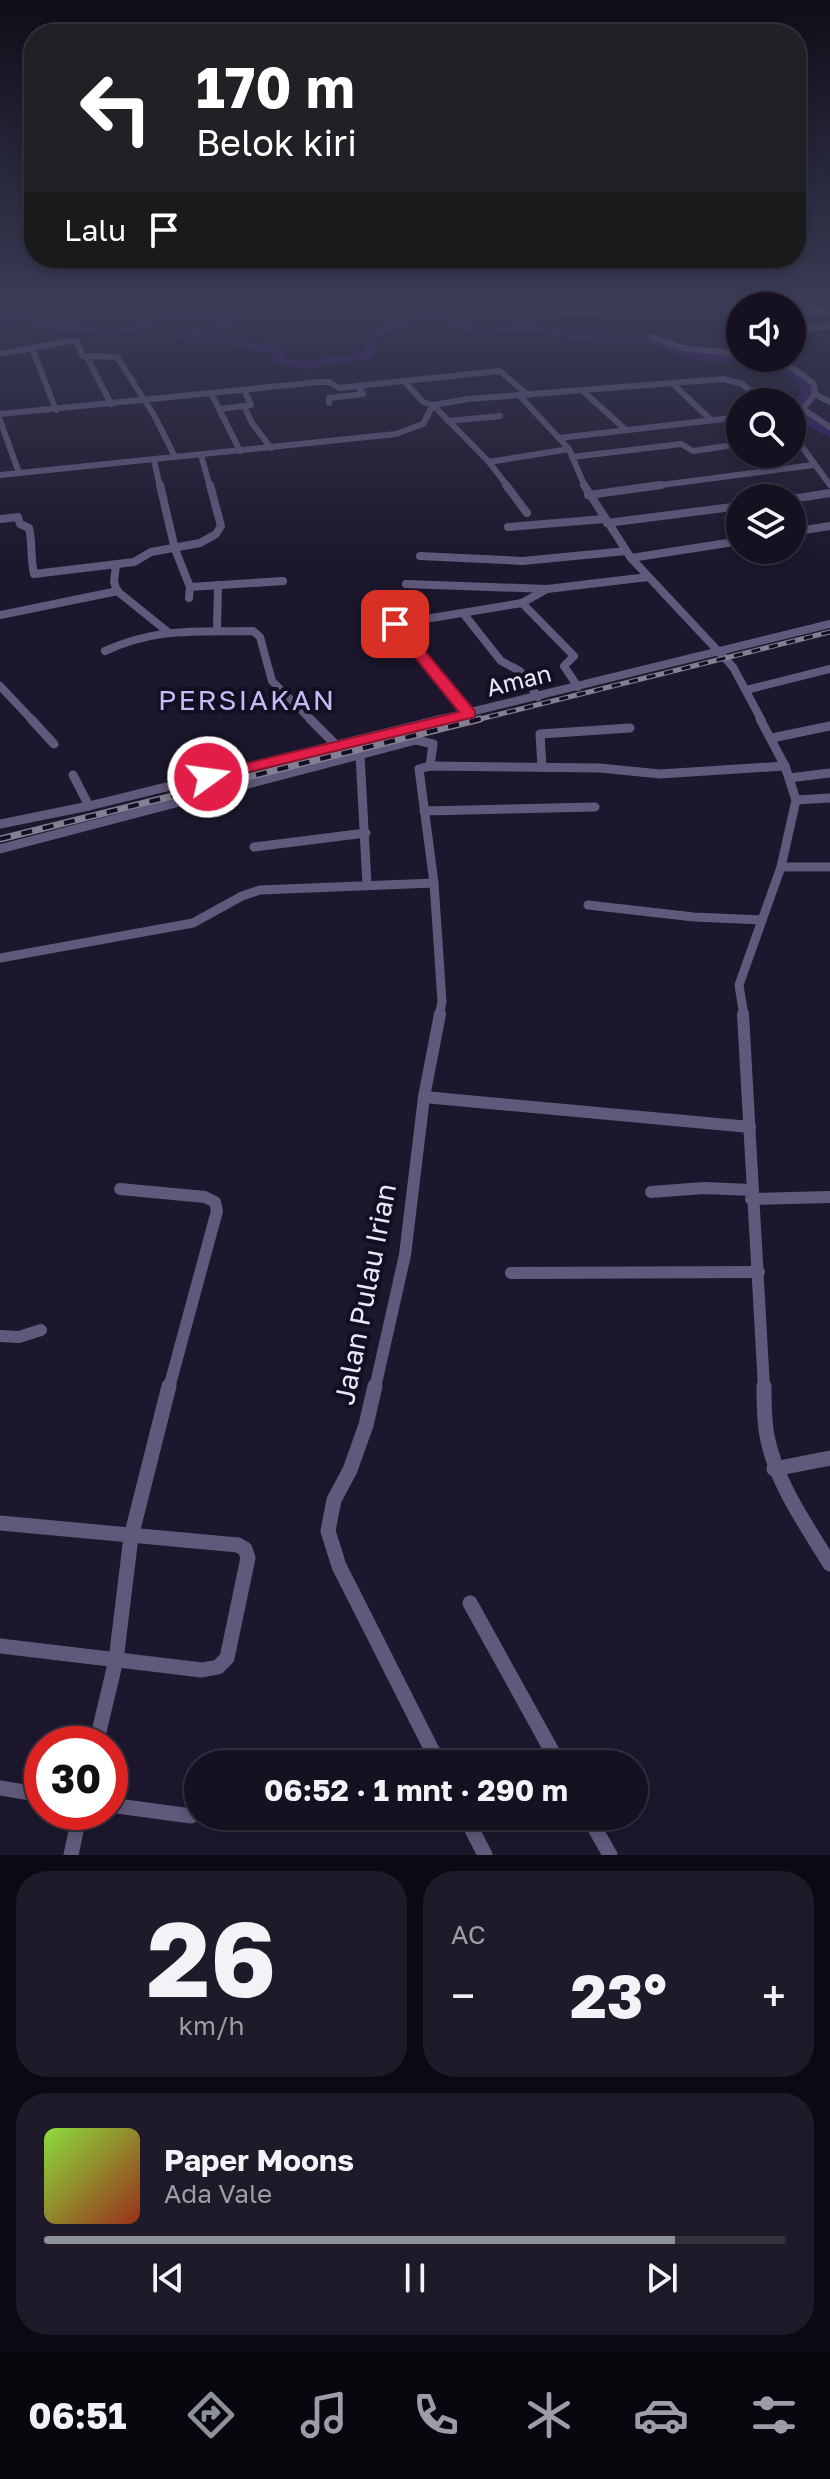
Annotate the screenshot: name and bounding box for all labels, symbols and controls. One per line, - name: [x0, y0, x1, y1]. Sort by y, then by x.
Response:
- text: 170 m: [196, 53, 355, 120]
- icon: left: [64, 56, 168, 160]
- text: Belok kiri: [196, 121, 357, 164]
- icon: arrive: [142, 208, 186, 252]
- text: Lalu: [64, 212, 126, 248]
- map controls: [726, 292, 806, 564]
- button: sound: [726, 292, 806, 372]
- button: search: [726, 388, 806, 468]
- button: layers: [726, 484, 806, 564]
- pin: [361, 590, 429, 658]
- icon: arrive: [373, 602, 417, 646]
- street label: Aman: [483, 658, 554, 702]
- district label: PERSIAKAN: [158, 683, 336, 716]
- position arrow: [166, 735, 250, 819]
- street label: Jalan Pulau Irian: [327, 1181, 402, 1407]
- speed limit sign: 30: [24, 1726, 128, 1830]
- text: 06:52 · 1 mnt · 290 m: [264, 1772, 568, 1808]
- text: 26: [147, 1895, 276, 2020]
- text: AC: [451, 1919, 486, 1950]
- text: 23°: [570, 1959, 667, 2031]
- text: −: [451, 1969, 475, 2022]
- text: +: [762, 1969, 786, 2022]
- text: km/h: [178, 2010, 245, 2041]
- text: Paper Moons: [164, 2142, 354, 2178]
- text: Ada Vale: [164, 2178, 272, 2209]
- icon: previous: [146, 2256, 190, 2300]
- icon: pause: [393, 2256, 437, 2300]
- icon: next: [640, 2256, 684, 2300]
- icon: directions: [183, 2387, 239, 2443]
- icon: music: [296, 2387, 352, 2443]
- icon: phone: [408, 2387, 464, 2443]
- icon: climate: [521, 2387, 577, 2443]
- icon: car: [633, 2387, 689, 2443]
- icon: filters: [746, 2387, 802, 2443]
- text: 06:51: [28, 2394, 127, 2437]

